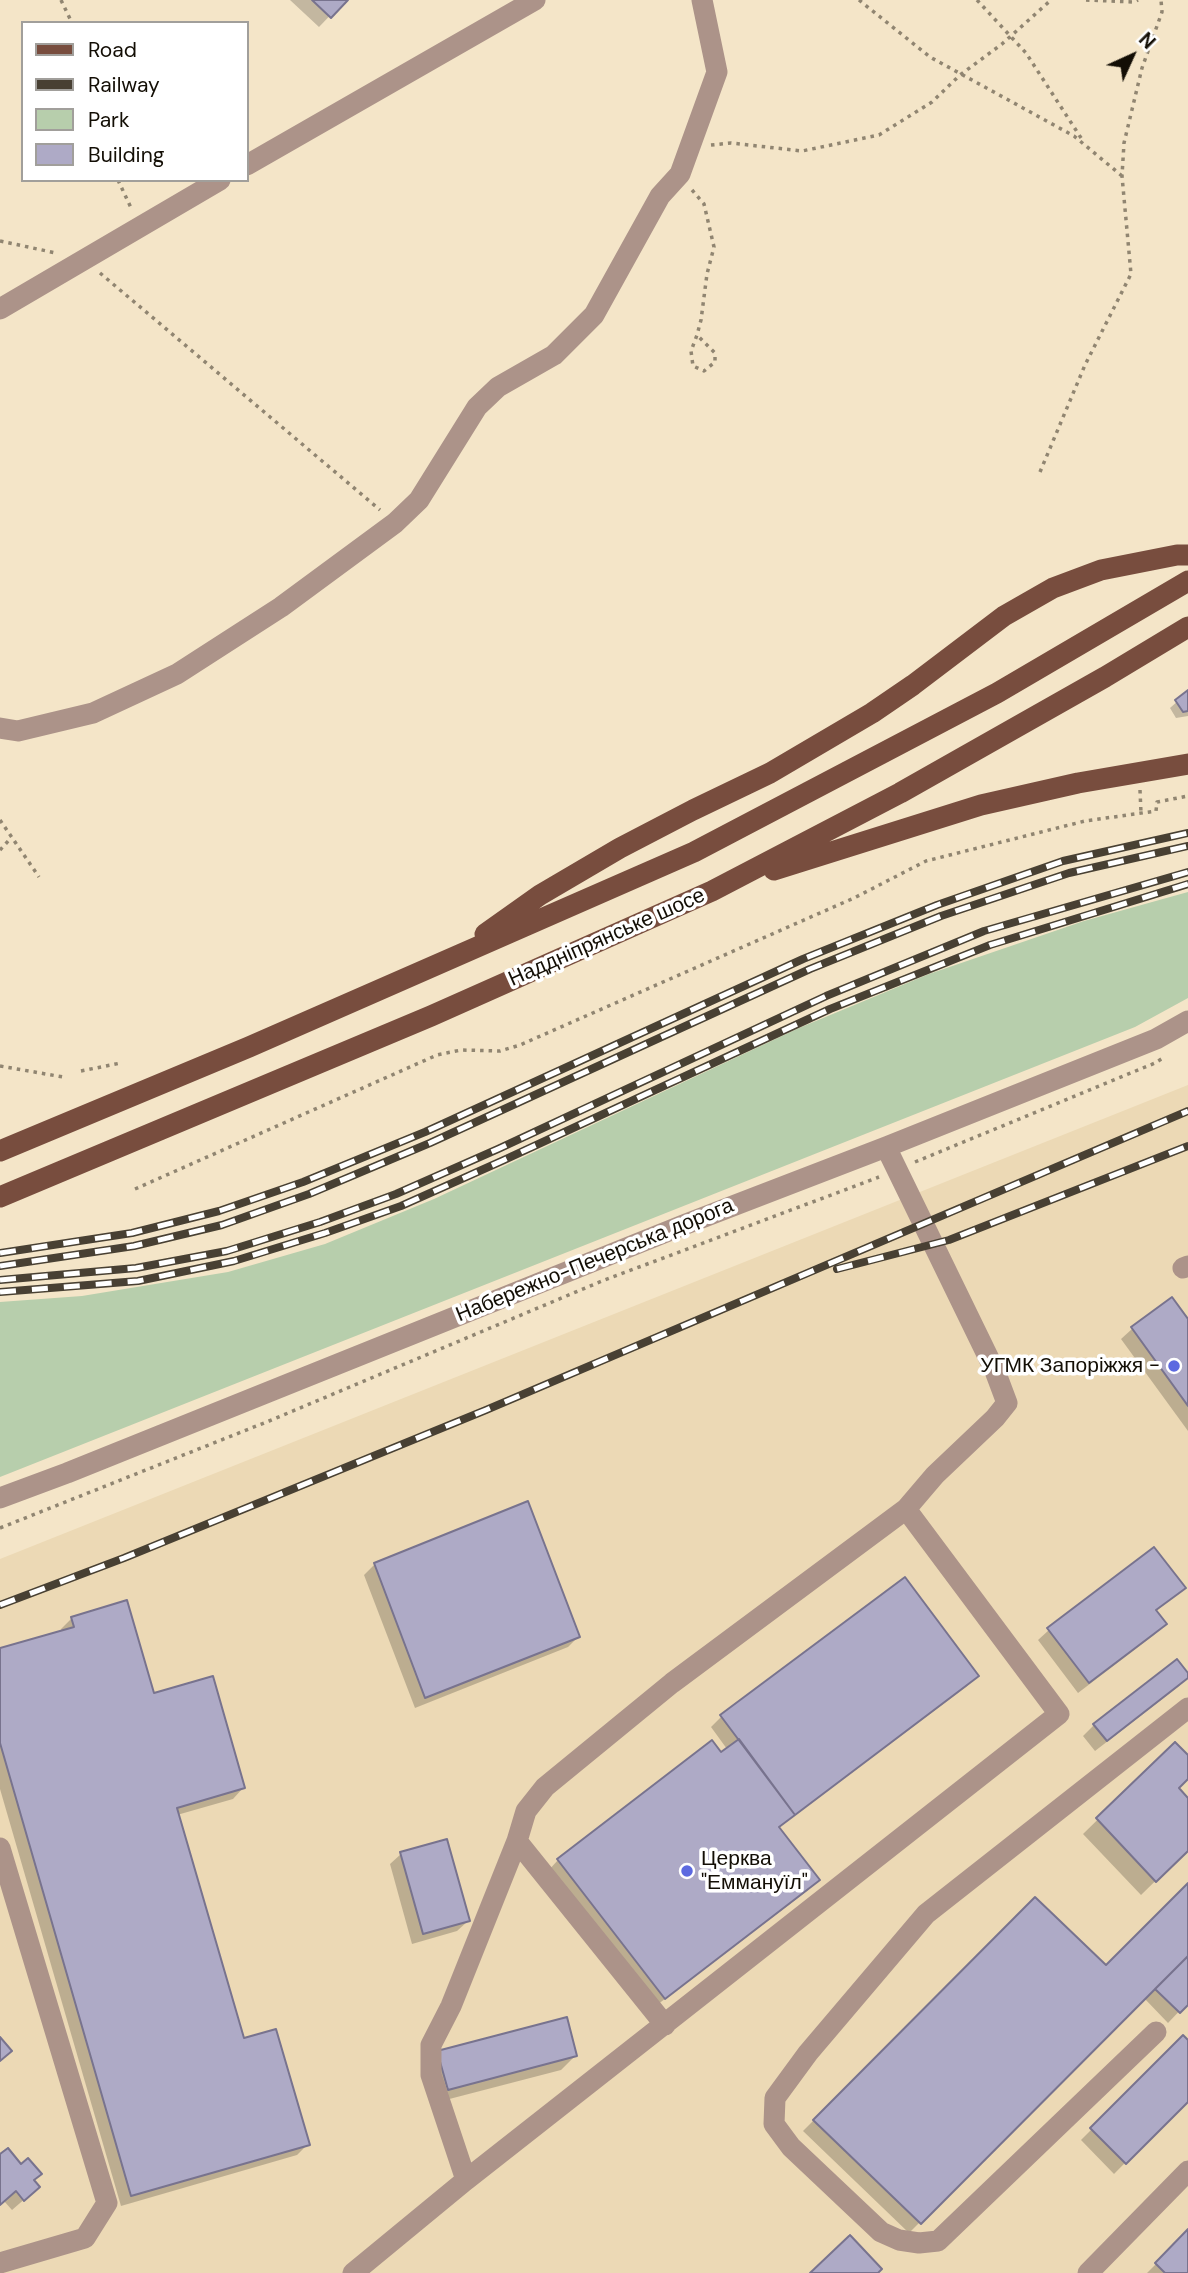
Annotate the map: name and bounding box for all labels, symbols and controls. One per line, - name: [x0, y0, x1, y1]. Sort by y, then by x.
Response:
- legend: [21, 21, 248, 182]
- north arrow: [1097, 21, 1167, 91]
- text: N: [1133, 27, 1161, 55]
- text: Road: [88, 36, 137, 64]
- text: Railway: [88, 71, 160, 99]
- text: Park: [88, 106, 129, 134]
- text: Building: [88, 141, 164, 169]
- street label: Наддніпрянське шосе: [505, 883, 709, 993]
- street label: Набережно-Печерська дорога: [453, 1194, 737, 1328]
- place label: УГМК Запоріжжя -: [980, 1353, 1160, 1379]
- marker: УГМК Запоріжжя -: [1166, 1358, 1182, 1374]
- place label: Церква "Еммануїл": [701, 1846, 808, 1896]
- marker: Церква "Еммануїл": [679, 1863, 695, 1879]

